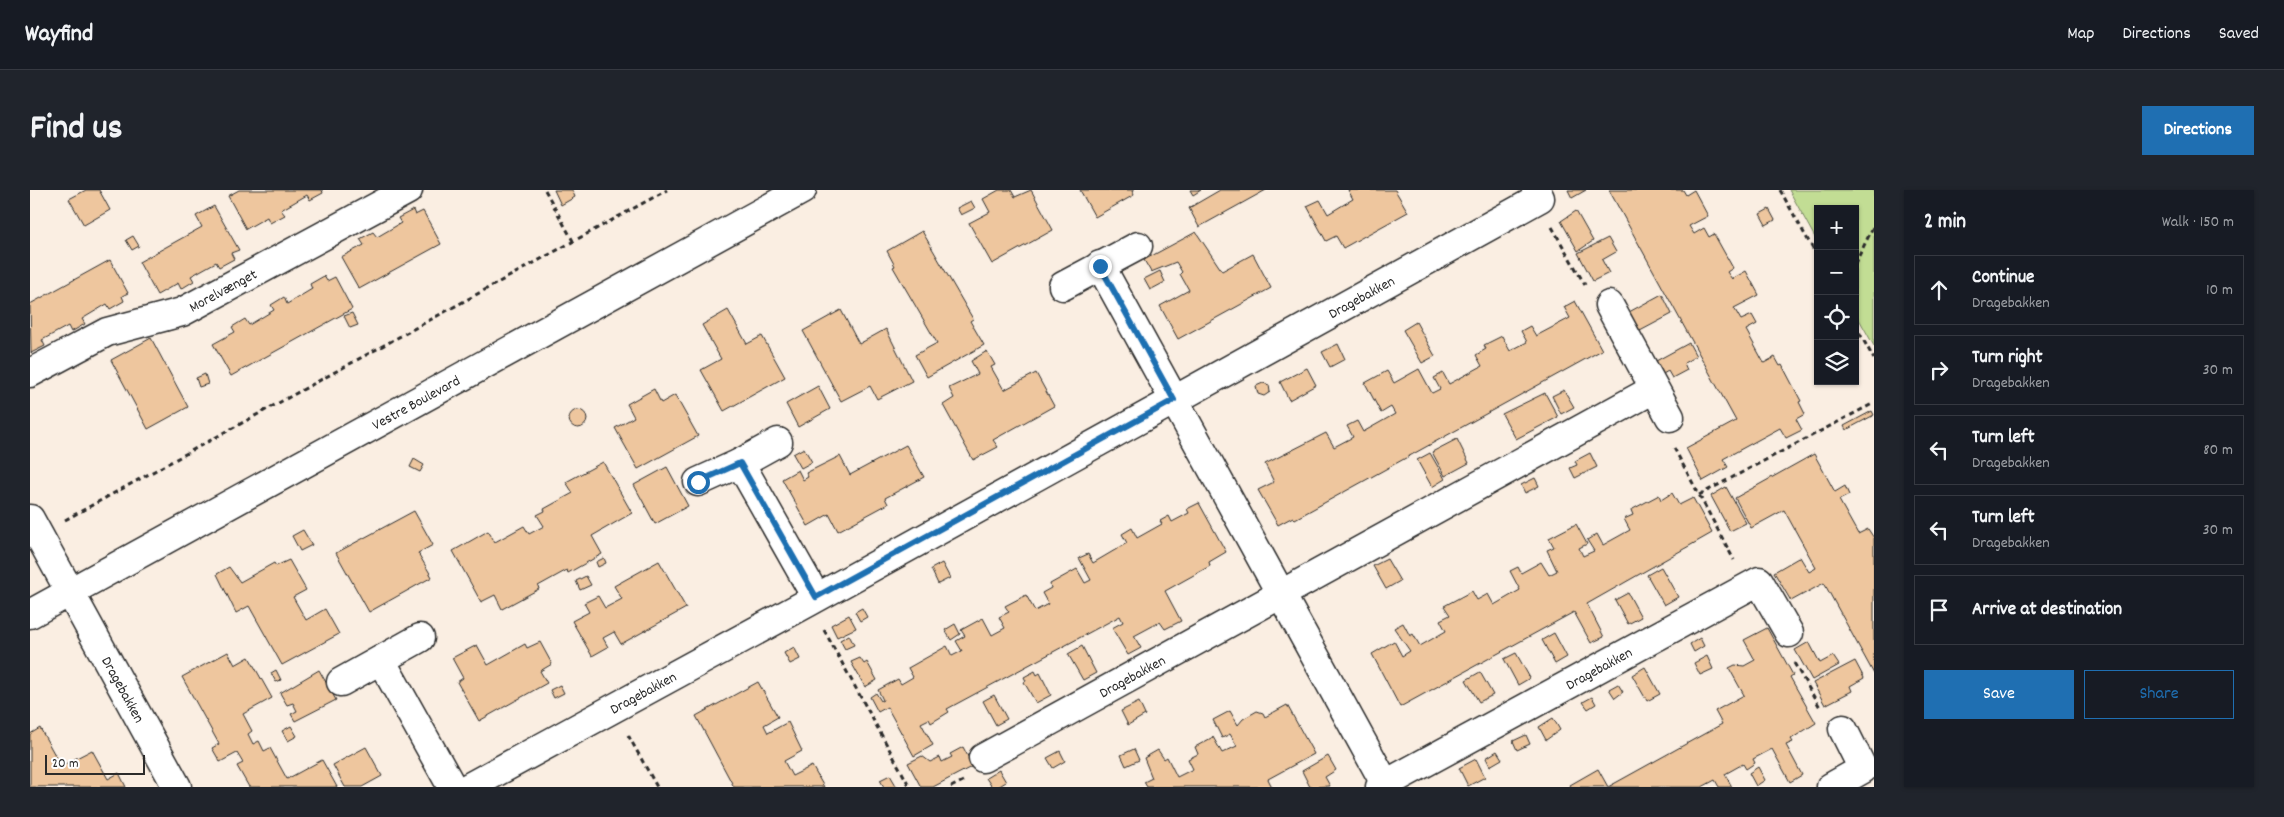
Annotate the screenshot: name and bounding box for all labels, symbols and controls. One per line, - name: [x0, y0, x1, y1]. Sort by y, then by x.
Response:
- text: Wayfind: [25, 18, 93, 52]
- text: Map: [2067, 22, 2094, 47]
- text: Directions: [2122, 22, 2191, 47]
- text: Saved: [2219, 22, 2259, 47]
- text: Find us: [30, 105, 122, 155]
- button: Directions: [2142, 106, 2254, 155]
- map controls: [1814, 205, 1859, 385]
- button: +: [1814, 205, 1859, 250]
- text: 2 min: [1924, 208, 1966, 238]
- text: Walk · 150 m: [2162, 211, 2234, 234]
- button: −: [1814, 250, 1859, 295]
- route end: [1089, 255, 1112, 278]
- street label: Morelvænget: [186, 264, 262, 319]
- text: Continue: [1972, 265, 2034, 292]
- street label: Dragebakken: [1325, 271, 1399, 326]
- icon: ahead: [1925, 276, 1953, 304]
- text: 10 m: [2206, 279, 2233, 302]
- text: Dragebakken: [1972, 292, 2050, 315]
- button: locate: [1814, 295, 1859, 340]
- button: layers: [1814, 340, 1859, 385]
- text: Turn right: [1972, 345, 2043, 372]
- icon: right: [1925, 356, 1953, 384]
- text: 30 m: [2203, 359, 2233, 382]
- street label: Vestre Boulevard: [368, 371, 465, 437]
- text: Dragebakken: [1972, 372, 2050, 395]
- text: Turn left: [1972, 425, 2035, 452]
- icon: left: [1925, 436, 1953, 464]
- text: 80 m: [2203, 439, 2233, 462]
- text: Dragebakken: [1972, 452, 2050, 475]
- route start: [687, 471, 710, 494]
- text: Turn left: [1972, 505, 2035, 532]
- icon: left: [1925, 516, 1953, 544]
- text: 30 m: [2203, 519, 2233, 542]
- text: Dragebakken: [1972, 532, 2050, 555]
- icon: arrive: [1925, 596, 1953, 624]
- text: Arrive at destination: [1972, 597, 2122, 624]
- street label: Dragebakken: [1562, 643, 1637, 697]
- street label: Dragebakken: [1096, 651, 1170, 705]
- street label: Dragebakken: [94, 653, 149, 728]
- street label: Dragebakken: [607, 667, 681, 721]
- button: Save: [1924, 670, 2074, 719]
- button: Share: [2084, 670, 2234, 719]
- scale bar: [45, 752, 145, 775]
- text: 20 m: [52, 754, 79, 774]

